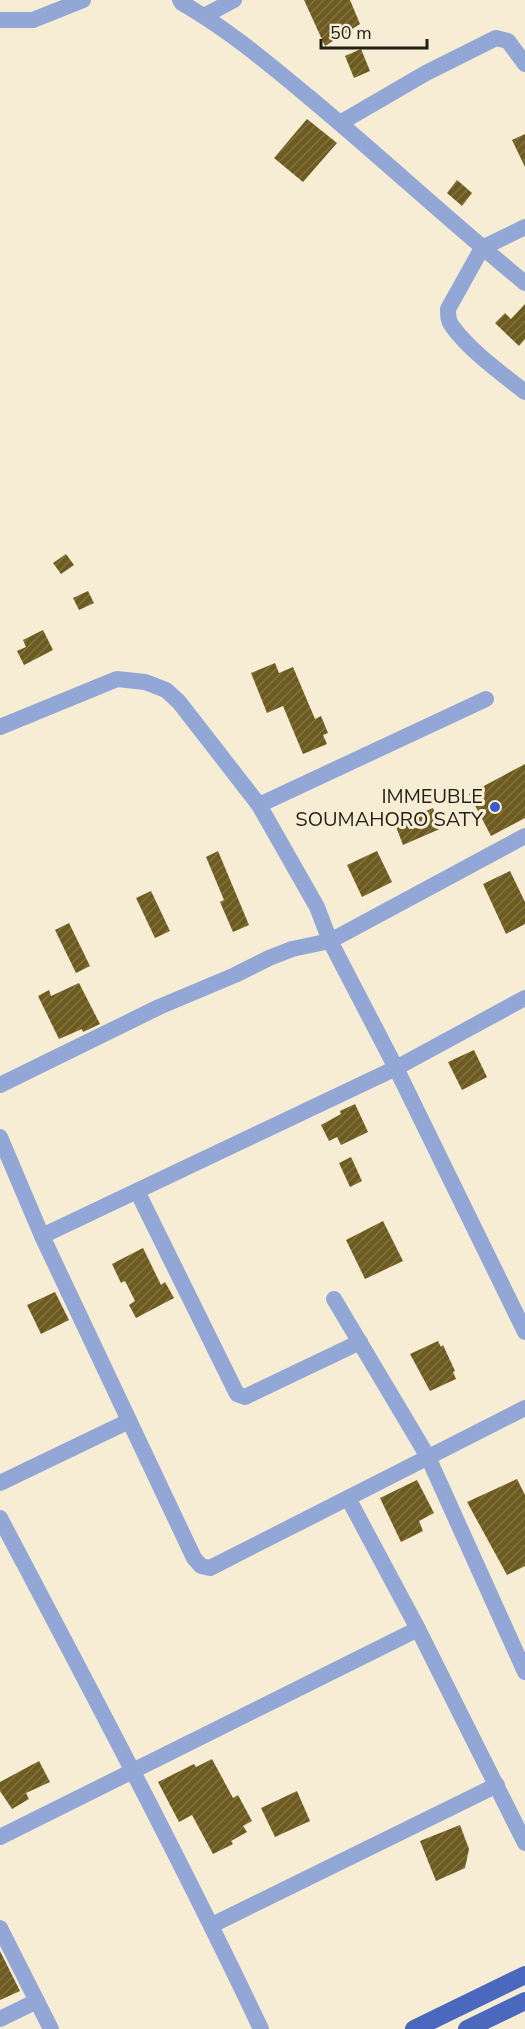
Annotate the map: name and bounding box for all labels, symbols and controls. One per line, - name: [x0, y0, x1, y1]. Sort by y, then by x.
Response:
- scale bar: [321, 12, 428, 50]
- text: 50 m: [330, 21, 372, 45]
- place label: IMMEUBLE SOUMAHORO SATY: [295, 783, 484, 833]
- marker: IMMEUBLE SOUMAHORO SATY: [488, 800, 502, 814]

